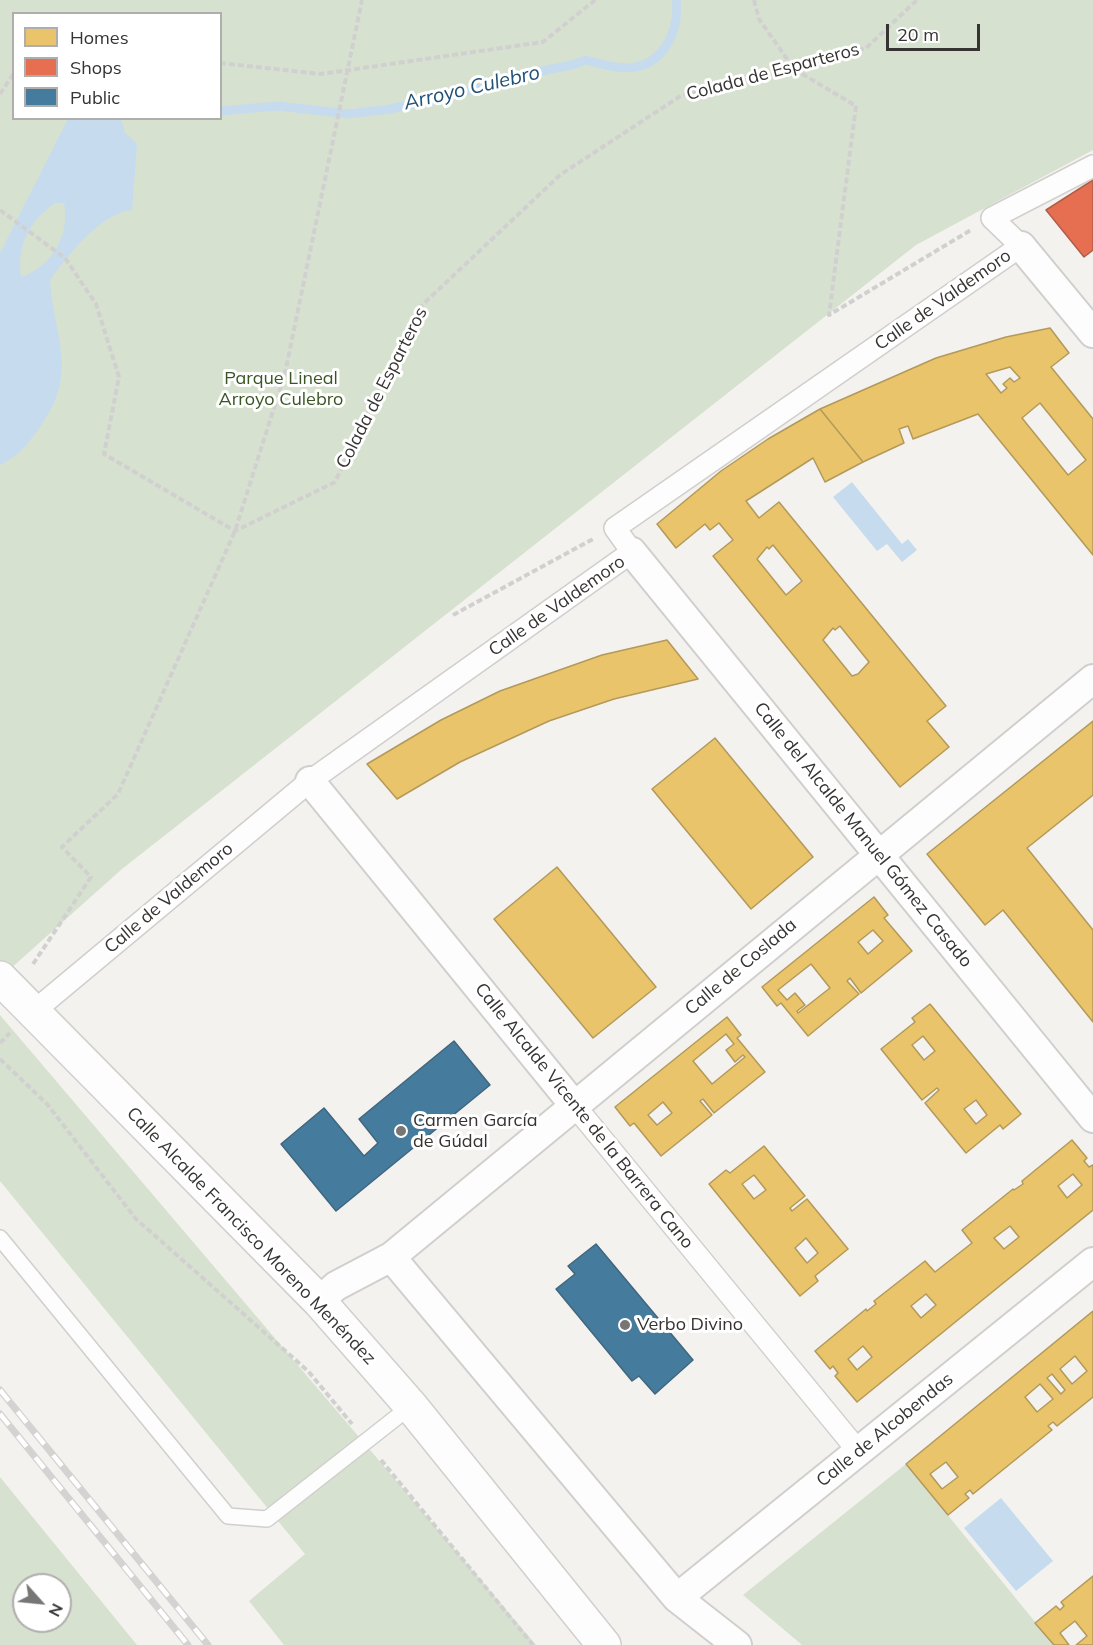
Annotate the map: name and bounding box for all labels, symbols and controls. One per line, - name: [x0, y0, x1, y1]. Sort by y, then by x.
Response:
- legend: [12, 12, 222, 120]
- scale bar: [889, 12, 984, 50]
- text: 20 m: [897, 23, 939, 46]
- text: Homes: [70, 26, 129, 49]
- street label: Colada de Esparteros: [684, 39, 862, 105]
- text: Shops: [70, 56, 122, 79]
- water label: Arroyo Culebro: [402, 61, 542, 115]
- text: Public: [70, 86, 120, 109]
- street label: Calle de Valdemoro: [871, 245, 1015, 355]
- street label: Colada de Esparteros: [332, 304, 432, 472]
- park label: Parque Lineal Arroyo Culebro: [219, 368, 343, 410]
- street label: Calle de Valdemoro: [485, 551, 629, 661]
- street label: Calle del Alcalde Manuel Gómez Casado: [749, 698, 977, 972]
- street label: Calle de Valdemoro: [100, 838, 238, 958]
- street label: Calle de Coslada: [681, 914, 801, 1020]
- street label: Calle Alcalde Vicente de la Barrera Cano: [470, 979, 698, 1253]
- street label: Calle Alcalde Francisco Moreno Menéndez: [122, 1103, 380, 1369]
- place label: Carmen García de Gúdal: [413, 1110, 538, 1152]
- marker: Carmen García de Gúdal: [394, 1124, 408, 1138]
- place label: Verbo Divino: [637, 1314, 743, 1336]
- marker: Verbo Divino: [618, 1318, 632, 1332]
- street label: Calle de Alcobendas: [812, 1368, 958, 1492]
- north arrow: [12, 1573, 72, 1633]
- text: N: [45, 1600, 68, 1620]

